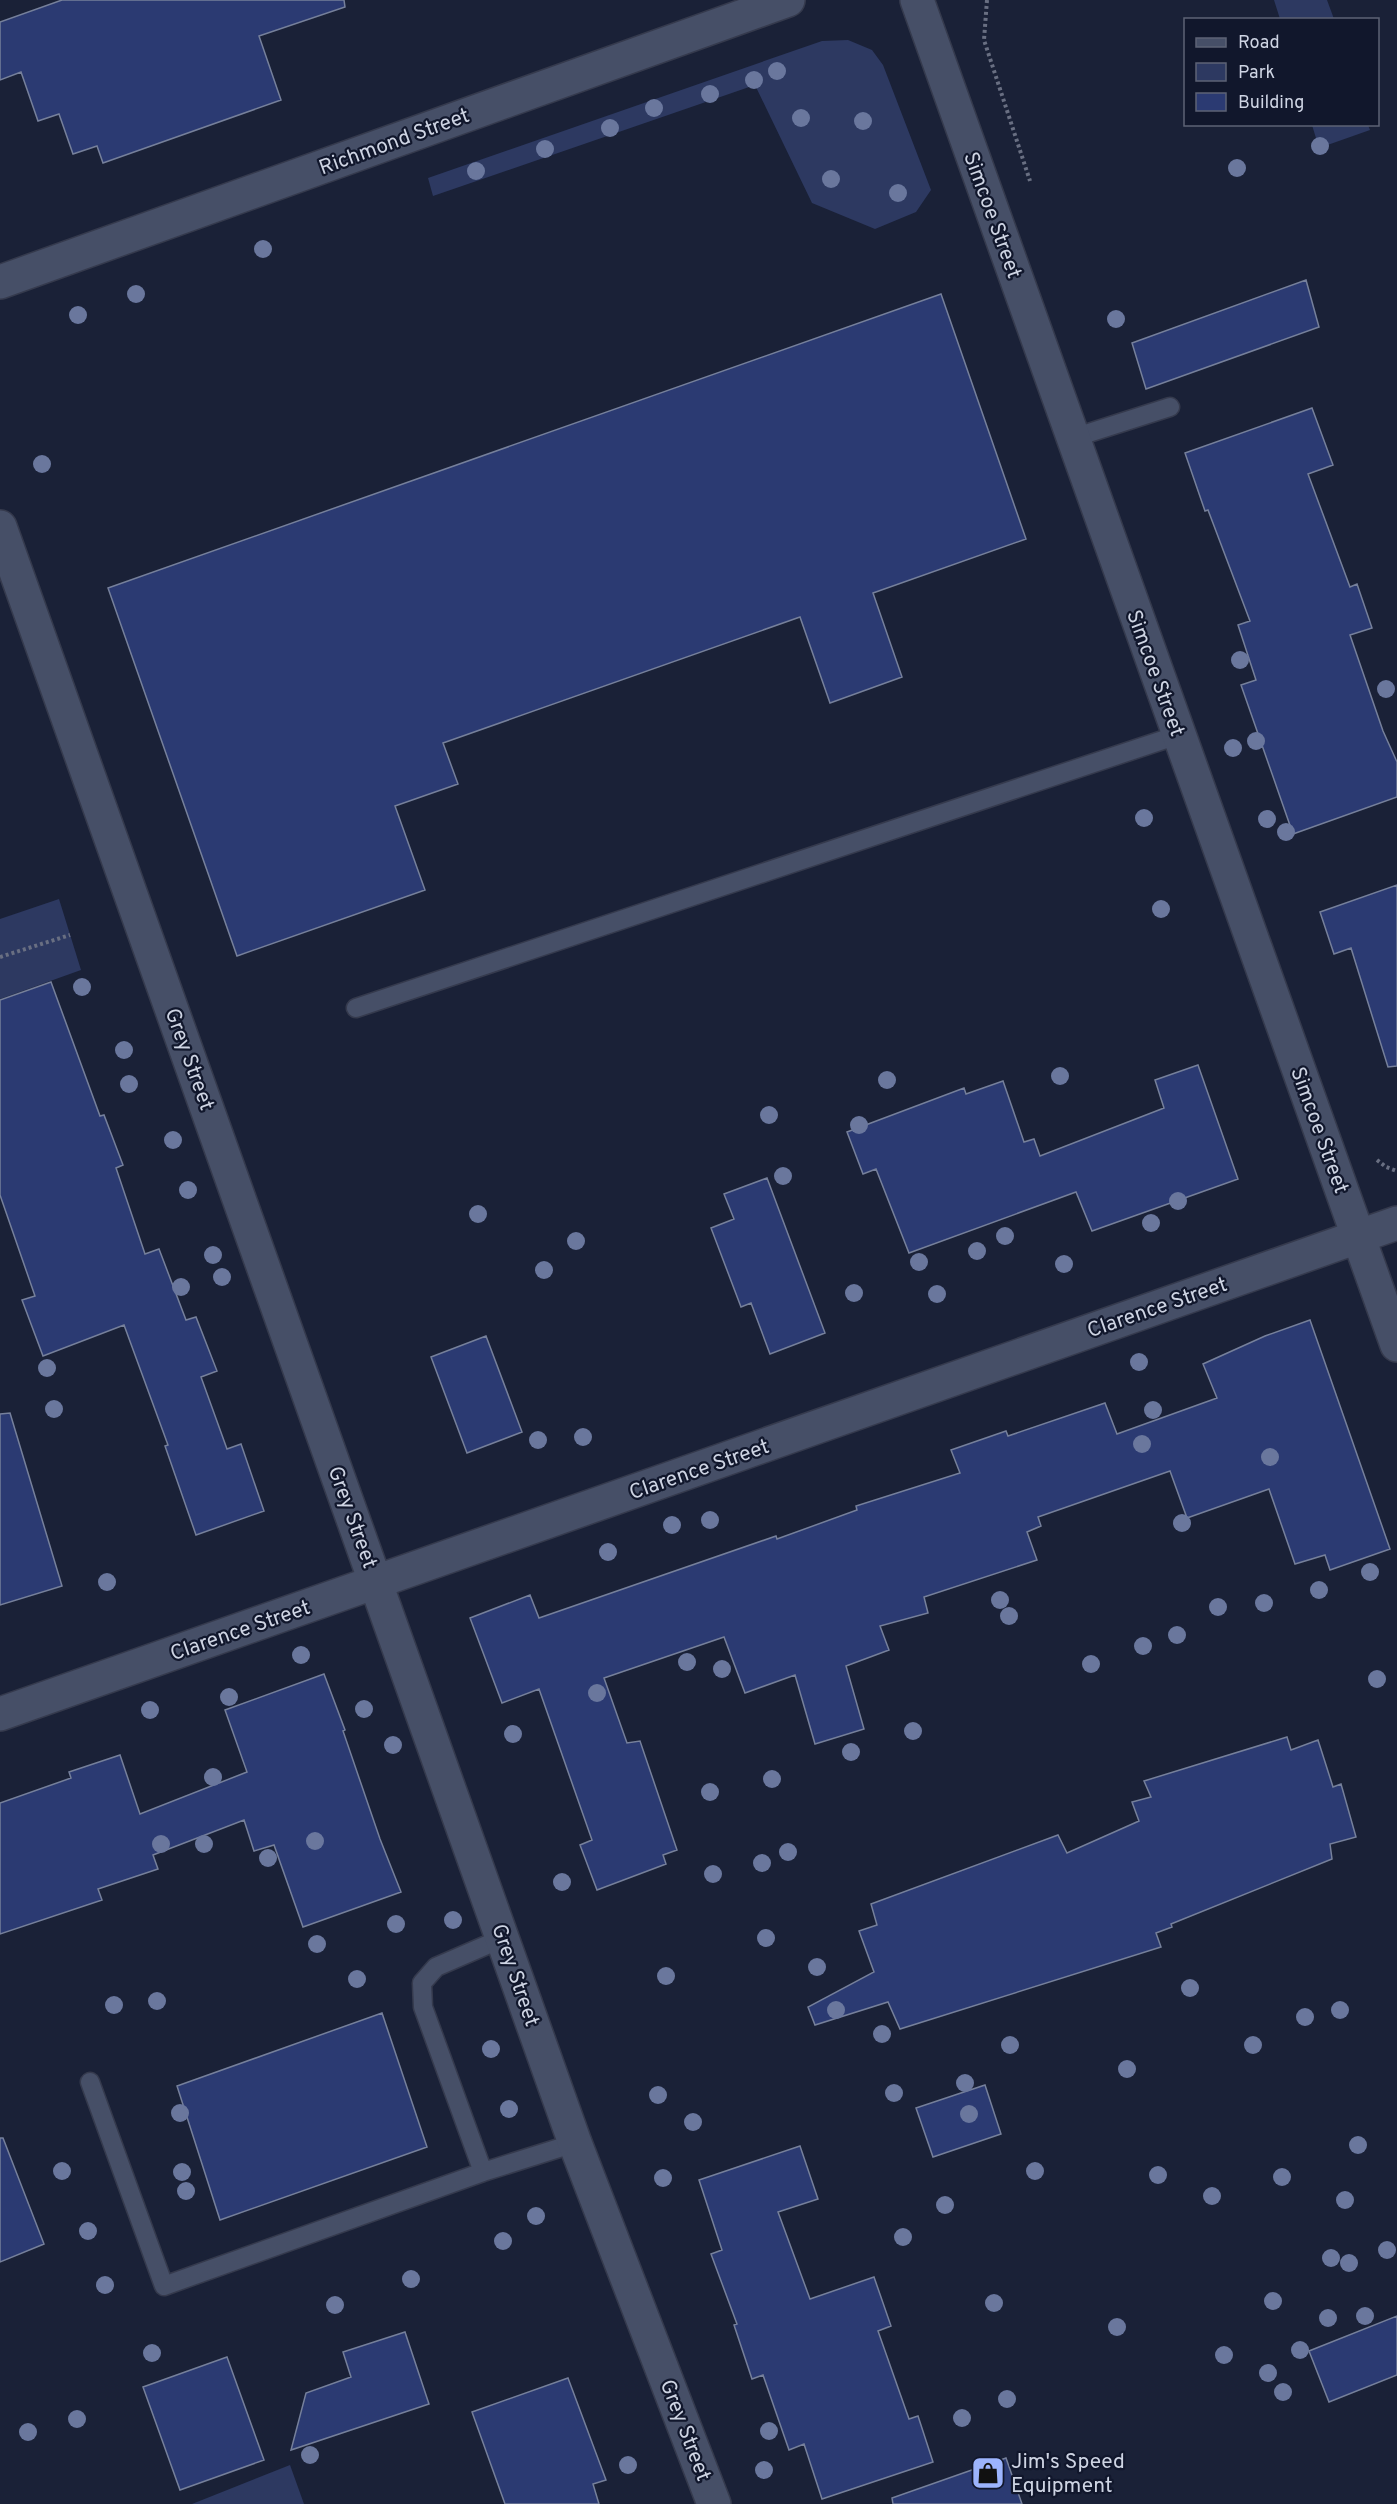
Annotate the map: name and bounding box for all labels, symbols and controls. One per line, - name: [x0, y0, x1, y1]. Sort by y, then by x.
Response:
- legend: [1184, 18, 1379, 126]
- text: Road: [1238, 32, 1280, 55]
- text: Park: [1238, 62, 1275, 85]
- text: Building: [1238, 92, 1304, 115]
- street label: Richmond Street: [316, 103, 474, 182]
- street label: Simcoe Street: [956, 149, 1027, 283]
- street label: Simcoe Street: [1119, 607, 1190, 741]
- street label: Grey Street: [158, 1005, 220, 1114]
- street label: Simcoe Street: [1283, 1064, 1354, 1198]
- street label: Clarence Street: [1084, 1272, 1231, 1345]
- street label: Clarence Street: [626, 1434, 773, 1507]
- street label: Grey Street: [321, 1463, 383, 1572]
- street label: Clarence Street: [167, 1595, 314, 1668]
- street label: Grey Street: [484, 1921, 545, 2030]
- street label: Grey Street: [653, 2376, 716, 2485]
- place label: Jim's Speed Equipment: [1011, 2449, 1125, 2500]
- shop icon: Jim's Speed Equipment: [970, 2455, 1006, 2491]

